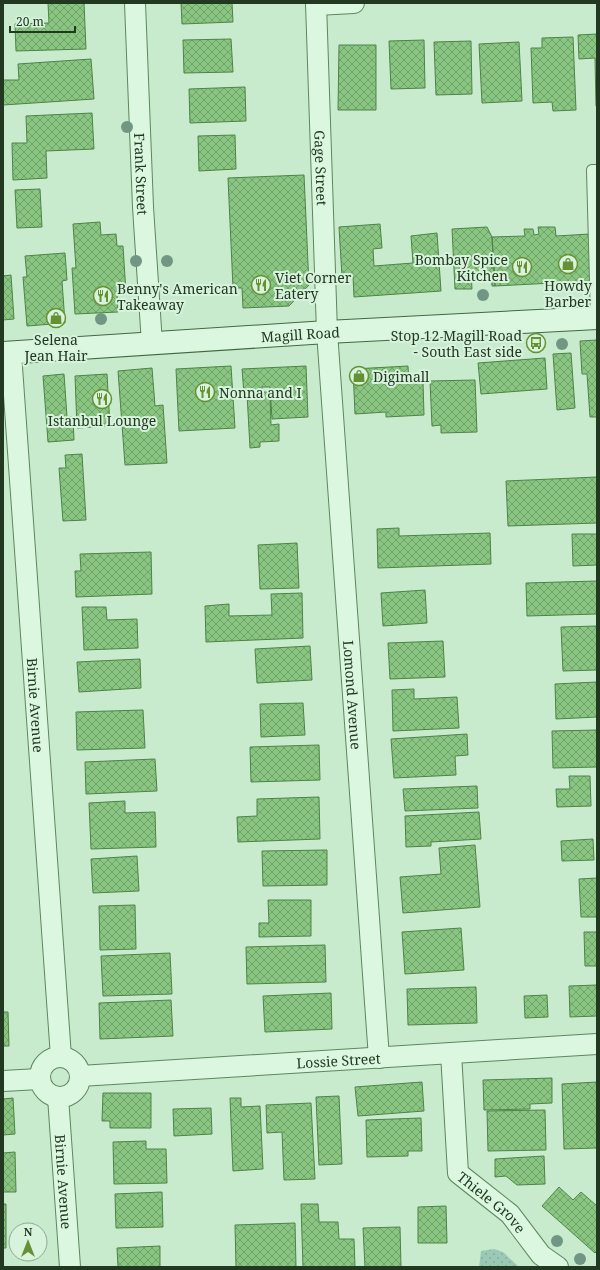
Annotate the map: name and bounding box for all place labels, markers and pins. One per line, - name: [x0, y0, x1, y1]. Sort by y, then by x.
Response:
- place label: Bombay Spice Kitchen: [415, 250, 508, 285]
- shop icon: Howdy Barber: [557, 253, 579, 275]
- restaurant icon: Bombay Spice Kitchen: [511, 256, 533, 278]
- place label: Viet Corner Eatery: [275, 268, 352, 303]
- restaurant icon: Viet Corner Eatery: [250, 274, 272, 296]
- place label: Howdy Barber: [544, 276, 592, 311]
- place label: Benny's American Takeaway: [117, 279, 238, 314]
- restaurant icon: Benny's American Takeaway: [92, 285, 114, 307]
- shop icon: Selena Jean Hair: [45, 307, 67, 329]
- place label: Stop 12 Magill Road - South East side: [391, 326, 522, 361]
- place label: Selena Jean Hair: [23, 330, 88, 365]
- bus stop icon: Stop 12 Magill Road - South East side: [525, 332, 547, 354]
- shop icon: Digimall: [348, 365, 370, 387]
- place label: Digimall: [373, 367, 430, 386]
- restaurant icon: Nonna and I: [194, 381, 216, 403]
- place label: Nonna and I: [219, 383, 302, 402]
- restaurant icon: Istanbul Lounge: [91, 388, 113, 410]
- place label: Istanbul Lounge: [48, 411, 156, 430]

